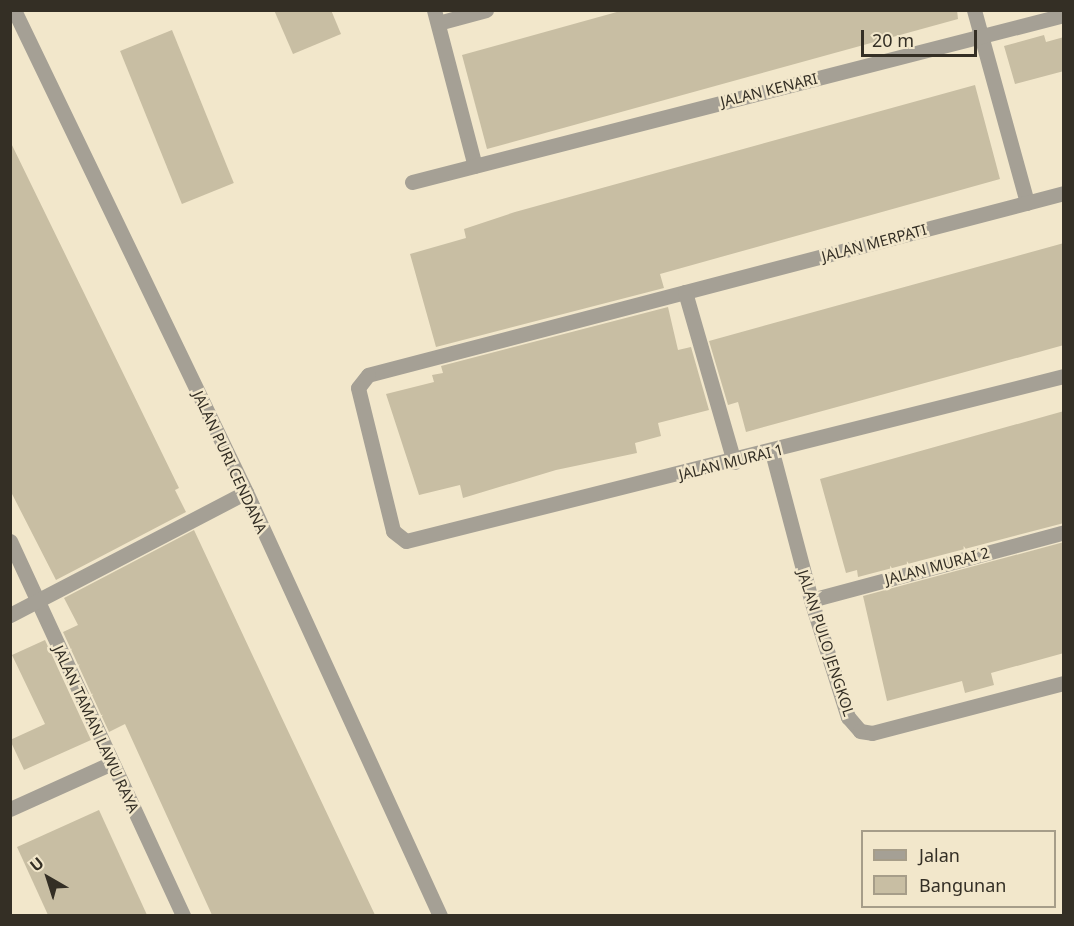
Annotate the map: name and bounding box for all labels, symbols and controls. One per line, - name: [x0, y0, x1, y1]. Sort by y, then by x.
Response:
- scale bar: [864, 18, 980, 56]
- text: 20 m: [872, 28, 914, 52]
- street label: JALAN KENARI: [719, 69, 819, 111]
- street label: JALAN MERPATI: [820, 220, 928, 266]
- street label: JALAN PURI CENDANA: [189, 388, 271, 536]
- street label: JALAN MURAI 1: [677, 440, 785, 484]
- street label: JALAN MURAI 2: [883, 543, 991, 589]
- street label: JALAN PULO JENGKOL: [794, 567, 858, 719]
- street label: JALAN TAMAN LAWU RAYA: [49, 642, 143, 816]
- legend: [861, 830, 1056, 908]
- text: Jalan: [919, 843, 960, 867]
- north arrow: [18, 848, 78, 908]
- text: U: [25, 852, 48, 876]
- text: Bangunan: [919, 873, 1006, 897]

